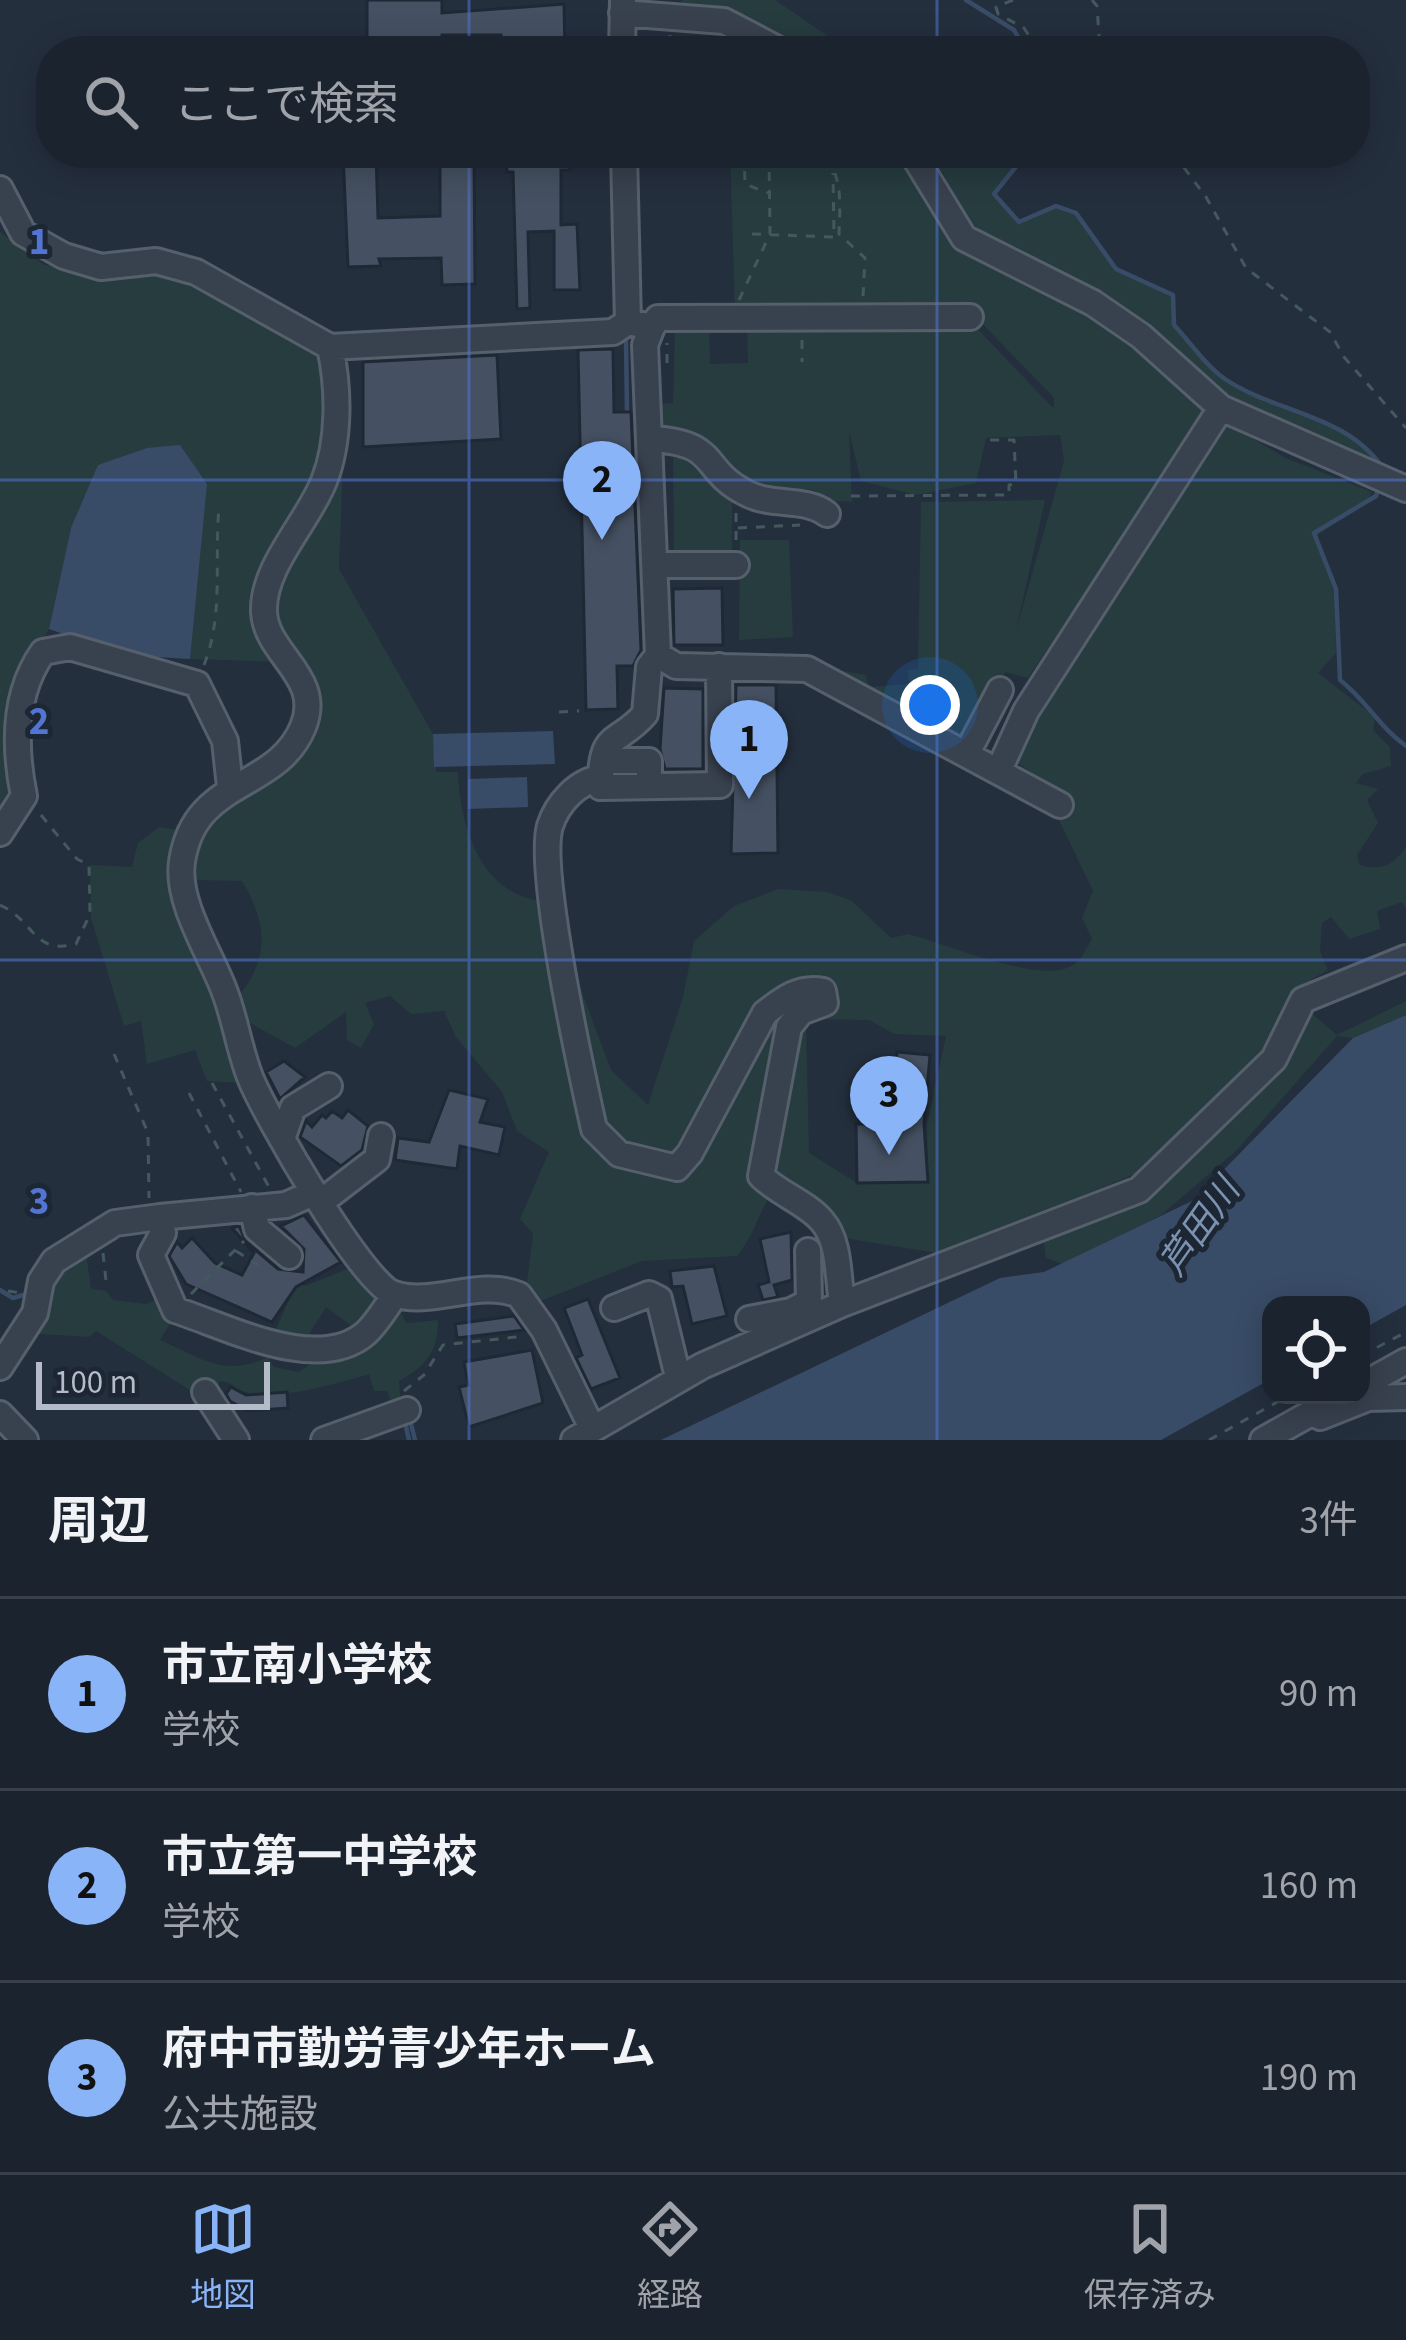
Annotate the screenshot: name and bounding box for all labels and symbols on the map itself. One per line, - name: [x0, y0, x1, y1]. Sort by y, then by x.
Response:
- text: 1: [29, 214, 49, 270]
- pin: 2: [563, 441, 641, 540]
- your location: [900, 675, 960, 735]
- text: 2: [29, 694, 49, 750]
- pin: 1: [710, 700, 788, 799]
- pin: 3: [850, 1056, 928, 1155]
- water label: 芦田川: [1148, 1165, 1254, 1286]
- text: 3: [29, 1174, 49, 1230]
- scale bar: [36, 1356, 270, 1409]

